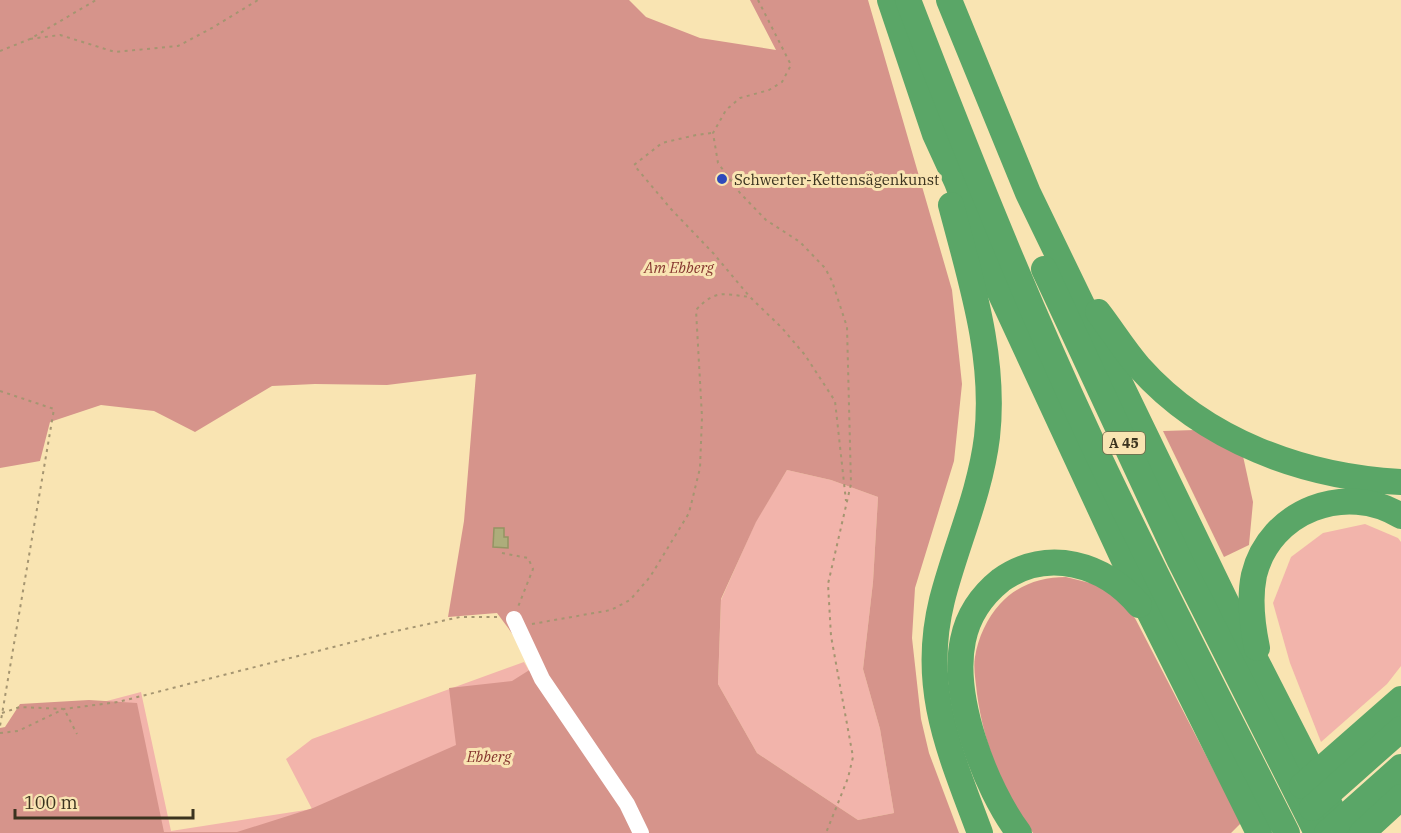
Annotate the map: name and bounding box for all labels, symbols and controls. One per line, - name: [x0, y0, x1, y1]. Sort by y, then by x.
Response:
- place label: Schwerter-Kettensägenkunst: [734, 170, 939, 189]
- marker: Schwerter-Kettensägenkunst: [715, 172, 729, 186]
- park label: Am Ebberg: [643, 258, 715, 277]
- road number: A 45: [1103, 432, 1145, 454]
- park label: Ebberg: [466, 747, 512, 766]
- scale bar: [15, 782, 194, 820]
- text: 100 m: [24, 791, 78, 814]

